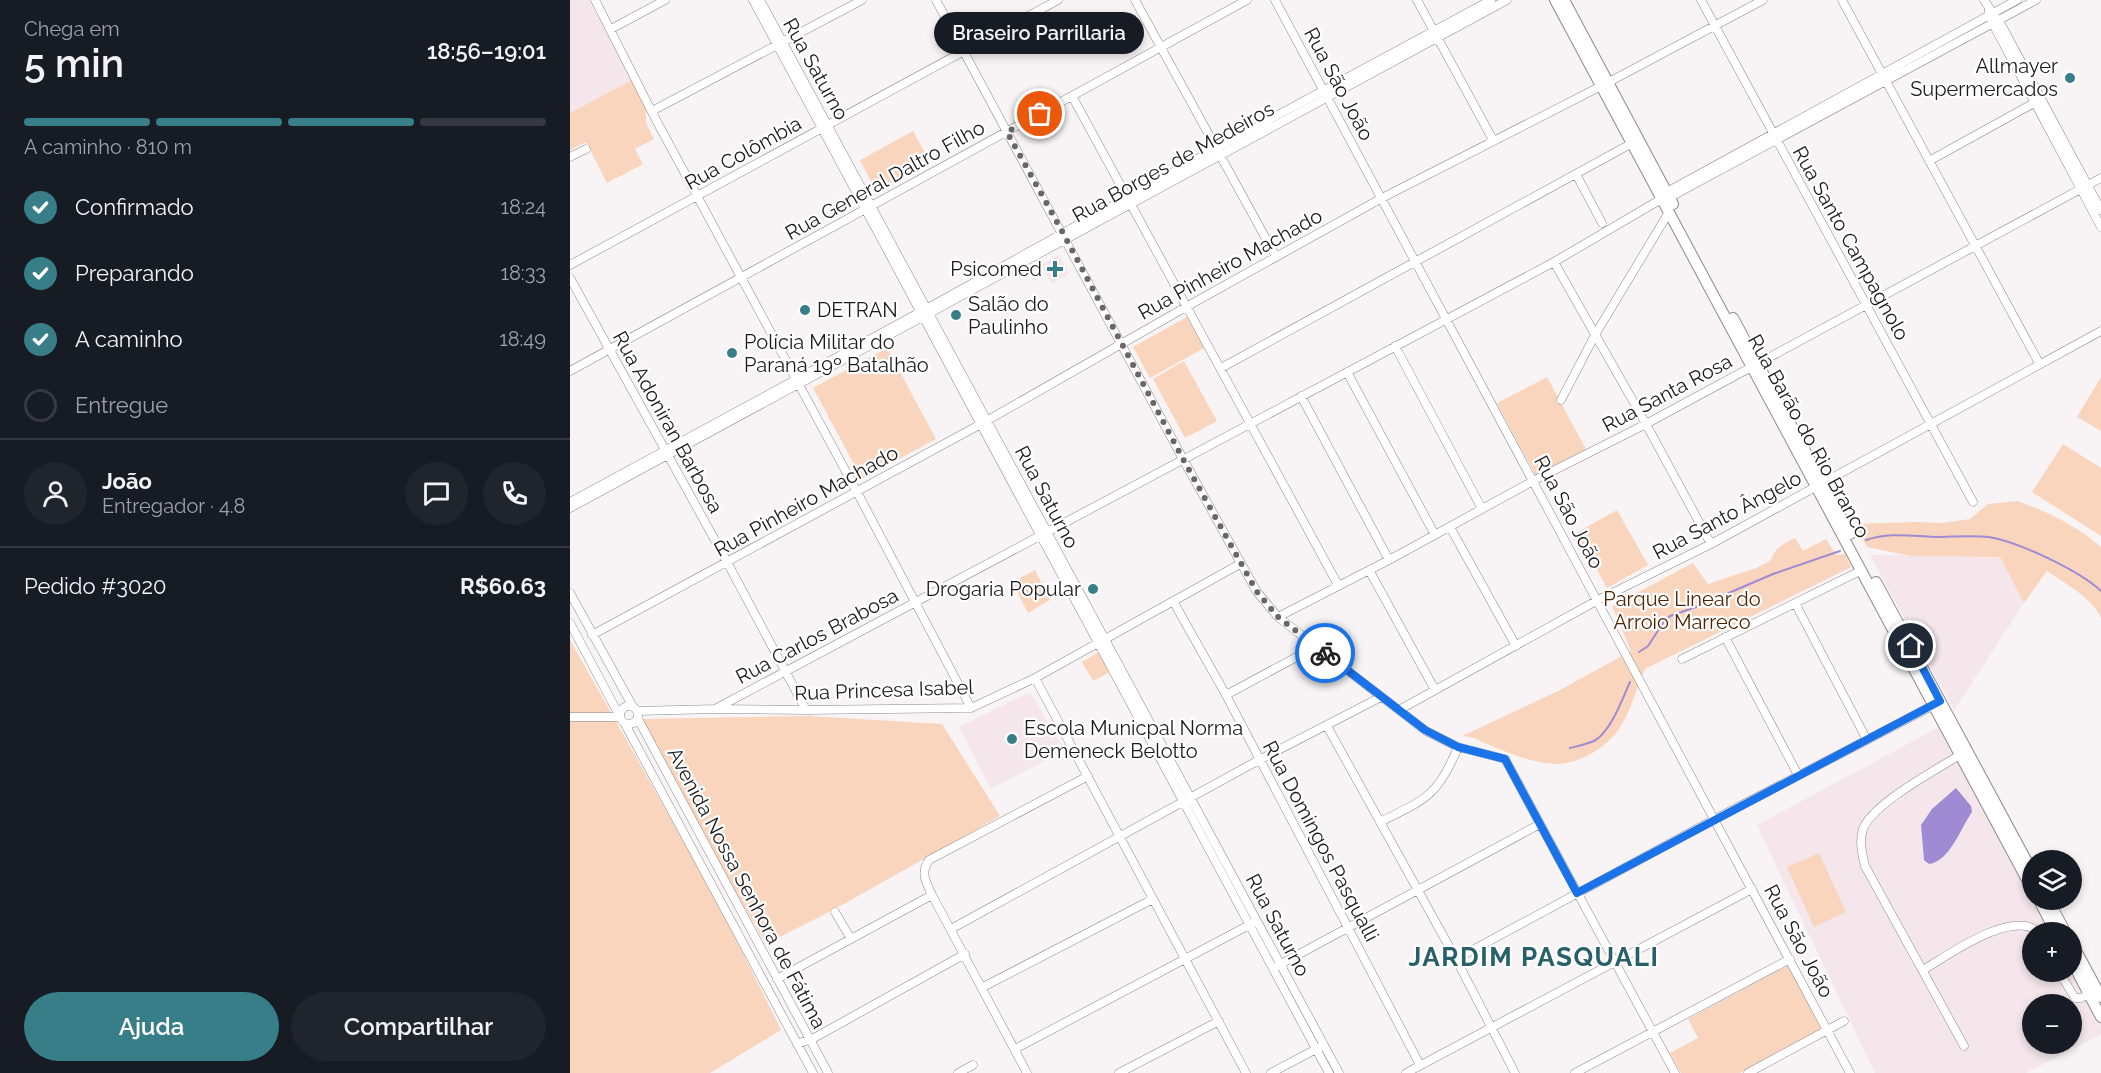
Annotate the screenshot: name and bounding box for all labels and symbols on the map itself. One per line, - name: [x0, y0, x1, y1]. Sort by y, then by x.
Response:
- callout: Braseiro Parrillaria: [935, 12, 1145, 54]
- street label: Rua Saturno: [778, 14, 854, 124]
- street label: Rua São João: [1299, 23, 1379, 145]
- place label: Allmayer Supermercados: [1910, 54, 2058, 101]
- marker: Allmayer Supermercados: [2063, 71, 2077, 85]
- pin: [1014, 88, 1065, 139]
- street label: Rua Borges de Medeiros: [1068, 97, 1278, 227]
- street label: Rua Colômbia: [680, 111, 806, 195]
- street label: Rua General Daltro Filho: [781, 115, 989, 245]
- street label: Rua Santo Campagnolo: [1788, 142, 1914, 344]
- street label: Rua Pinheiro Machado: [1134, 203, 1326, 325]
- place label: Psicomed: [950, 257, 1042, 281]
- marker: Psicomed: [1046, 260, 1064, 278]
- place label: Salão do Paulinho: [968, 292, 1049, 339]
- place label: DETRAN: [817, 298, 898, 322]
- marker: DETRAN: [798, 303, 812, 317]
- marker: Salão do Paulinho: [949, 308, 963, 322]
- street label: Rua Adoniran Barbosa: [608, 327, 728, 517]
- place label: Polícia Militar do Paraná 19º Batalhão: [744, 330, 929, 377]
- street label: Rua Barão do Rio Branco: [1743, 330, 1875, 542]
- marker: Polícia Militar do Paraná 19º Batalhão: [725, 346, 739, 360]
- street label: Rua Santa Rosa: [1598, 349, 1736, 437]
- street label: Rua Pinheiro Machado: [710, 440, 902, 562]
- street label: Rua Saturno: [1010, 442, 1084, 553]
- street label: Rua São João: [1529, 451, 1609, 573]
- street label: Rua Santo Ângelo: [1649, 466, 1806, 564]
- place label: Drogaria Popular: [926, 577, 1081, 601]
- marker: Drogaria Popular: [1086, 582, 1100, 596]
- street label: Rua Carlos Brabosa: [732, 583, 902, 689]
- park label: Parque Linear do Arroio Marreco: [1603, 587, 1761, 634]
- pin: [1885, 620, 1936, 671]
- courier: [1295, 623, 1355, 683]
- street label: Rua Princesa Isabel: [794, 675, 975, 705]
- place label: Escola Municpal Norma Demeneck Belotto: [1024, 716, 1243, 763]
- marker: Escola Municpal Norma Demeneck Belotto: [1005, 732, 1019, 746]
- street label: Rua Domingos Pasqualli: [1258, 737, 1384, 945]
- street label: Avenida Nossa Senhora de Fátima: [662, 743, 832, 1033]
- street label: Rua Saturno: [1241, 870, 1315, 981]
- street label: Rua São João: [1759, 880, 1839, 1002]
- district label: JARDIM PASQUALI: [1409, 942, 1659, 972]

